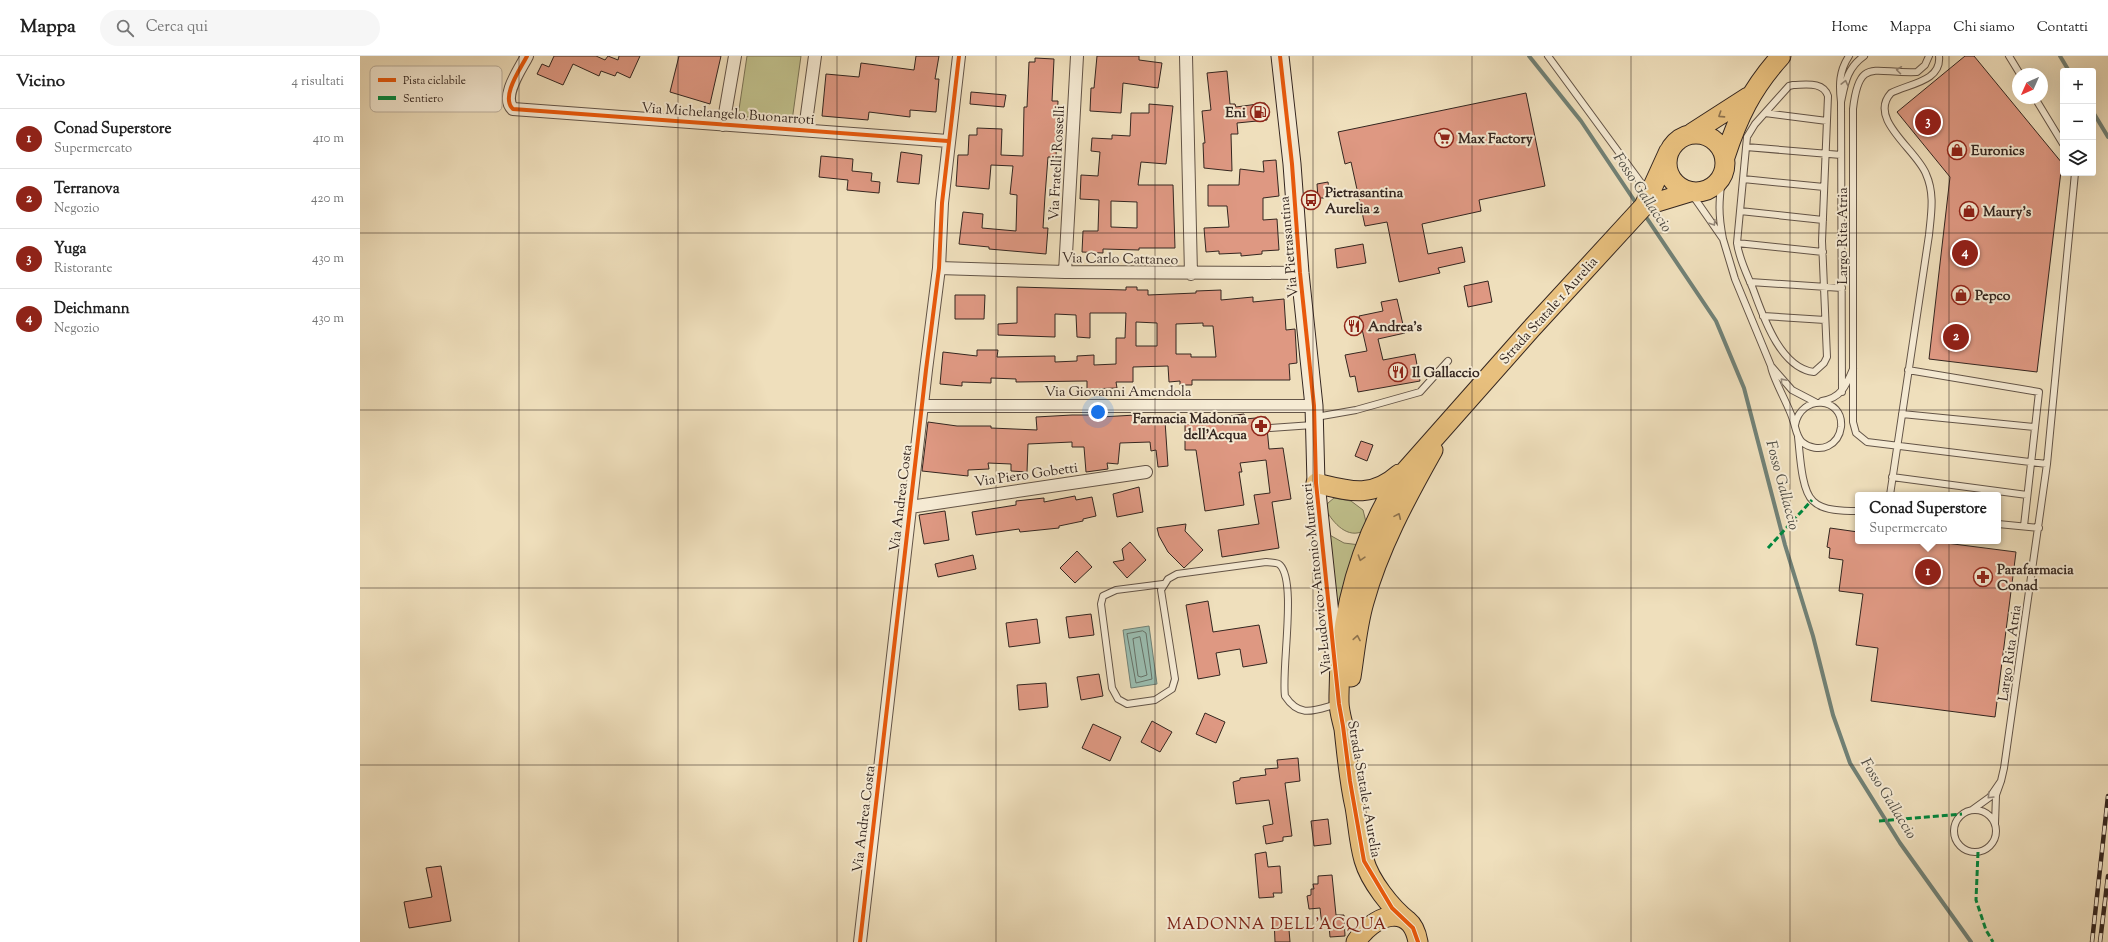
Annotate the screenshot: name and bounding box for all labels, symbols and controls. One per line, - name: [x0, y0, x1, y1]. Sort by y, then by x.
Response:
- search box: [100, 10, 380, 46]
- text: Mappa: [20, 14, 76, 41]
- icon: search: [114, 17, 136, 39]
- text: Cerca qui: [146, 17, 208, 38]
- text: Home: [1831, 18, 1868, 38]
- text: Mappa: [1890, 18, 1931, 38]
- text: Chi siamo: [1953, 18, 2015, 38]
- text: Contatti: [2037, 18, 2088, 38]
- legend: [370, 66, 502, 112]
- one-way arrow: [1896, 66, 1902, 75]
- north arrow: [2012, 68, 2048, 104]
- map controls: [2060, 68, 2096, 176]
- button: +: [2060, 68, 2096, 104]
- text: Vicino: [16, 70, 65, 94]
- text: 4 risultati: [292, 73, 344, 91]
- text: Pista ciclabile: [403, 73, 466, 89]
- one-way arrow: [1840, 80, 1849, 87]
- text: Sentiero: [403, 91, 443, 107]
- street label: Via Michelangelo Buonarroti: [641, 99, 815, 131]
- fuel station icon: Eni: [1249, 101, 1271, 123]
- place label: Eni: [1225, 104, 1246, 124]
- button: −: [2060, 104, 2096, 140]
- street label: Via Fratelli Rosselli: [1045, 105, 1071, 221]
- pin: 3: [1915, 107, 1941, 137]
- one-way arrow: [1718, 110, 1725, 117]
- text: Conad Superstore: [54, 119, 171, 140]
- supermarket icon: Max Factory: [1433, 127, 1455, 149]
- text: 1: [27, 130, 31, 148]
- text: 410 m: [313, 130, 344, 148]
- place label: Max Factory: [1458, 130, 1533, 150]
- shop icon: Euronics: [1946, 139, 1968, 161]
- text: Supermercato: [54, 140, 132, 158]
- button: layers: [2060, 140, 2096, 176]
- place label: Euronics: [1971, 142, 2025, 162]
- water label: Fosso Gallaccio: [1607, 149, 1676, 237]
- text: Terranova: [54, 179, 120, 200]
- place label: Pietrasantina Aurelia 2: [1325, 184, 1404, 220]
- street label: Largo Rita Atria: [1834, 187, 1854, 285]
- bus stop icon: Pietrasantina Aurelia 2: [1300, 189, 1322, 211]
- text: 2: [26, 190, 32, 208]
- text: 420 m: [311, 190, 344, 208]
- street label: Via Pietrasantina: [1276, 195, 1304, 299]
- text: Negozio: [54, 200, 99, 218]
- shop icon: Maury's: [1958, 200, 1980, 222]
- place label: Maury's: [1983, 203, 2032, 223]
- one-way arrow: [1708, 219, 1716, 226]
- pin: 4: [1952, 238, 1978, 268]
- text: Yuga: [54, 239, 87, 260]
- street label: Via Carlo Cattaneo: [1062, 249, 1179, 271]
- text: 3: [26, 250, 32, 268]
- text: 430 m: [312, 250, 344, 268]
- street label: Strada Statale 1 Aurelia: [1496, 253, 1604, 370]
- text: Ristorante: [54, 260, 113, 278]
- shop icon: Pepco: [1950, 284, 1972, 306]
- place label: Pepco: [1975, 287, 2011, 307]
- text: Deichmann: [54, 299, 130, 320]
- text: 4: [26, 310, 32, 328]
- text: 430 m: [312, 310, 344, 328]
- restaurant icon: Andrea's: [1343, 315, 1365, 337]
- place label: Andrea's: [1368, 318, 1423, 338]
- text: Negozio: [54, 320, 99, 338]
- pin: 2: [1943, 322, 1969, 352]
- restaurant icon: Il Gallaccio: [1387, 361, 1409, 383]
- place label: Il Gallaccio: [1412, 364, 1480, 384]
- one-way arrow: [1780, 378, 1787, 385]
- street label: Via Giovanni Amendola: [1045, 383, 1192, 403]
- your location: [1088, 402, 1108, 422]
- place label: Farmacia Madonna dell'Acqua: [1133, 410, 1248, 446]
- pharmacy icon: Farmacia Madonna dell'Acqua: [1250, 415, 1272, 437]
- water label: Fosso Gallaccio: [1759, 438, 1804, 533]
- street label: Via Andrea Costa: [885, 443, 919, 553]
- street label: Via Piero Gobetti: [973, 459, 1079, 493]
- street label: Via Ludovico Antonio Muratori: [1298, 482, 1338, 675]
- popup: [1855, 492, 2001, 544]
- text: Conad Superstore: [1869, 499, 1987, 520]
- one-way arrow: [1394, 512, 1402, 519]
- text: Supermercato: [1869, 520, 1947, 538]
- one-way arrow: [1357, 555, 1366, 562]
- pin: 1: [1915, 557, 1941, 587]
- place label: Parafarmacia Conad: [1997, 561, 2074, 597]
- pharmacy icon: Parafarmacia Conad: [1972, 566, 1994, 588]
- street label: Largo Rita Atria: [1994, 603, 2028, 703]
- one-way arrow: [1352, 635, 1361, 641]
- street label: Strada Statale 1 Aurelia: [1341, 719, 1385, 860]
- water label: Fosso Gallaccio: [1854, 754, 1921, 844]
- street label: Via Andrea Costa: [848, 764, 882, 874]
- one-way arrow: [1987, 791, 1995, 799]
- district label: MADONNA DELL'ACQUA: [1167, 914, 1387, 937]

